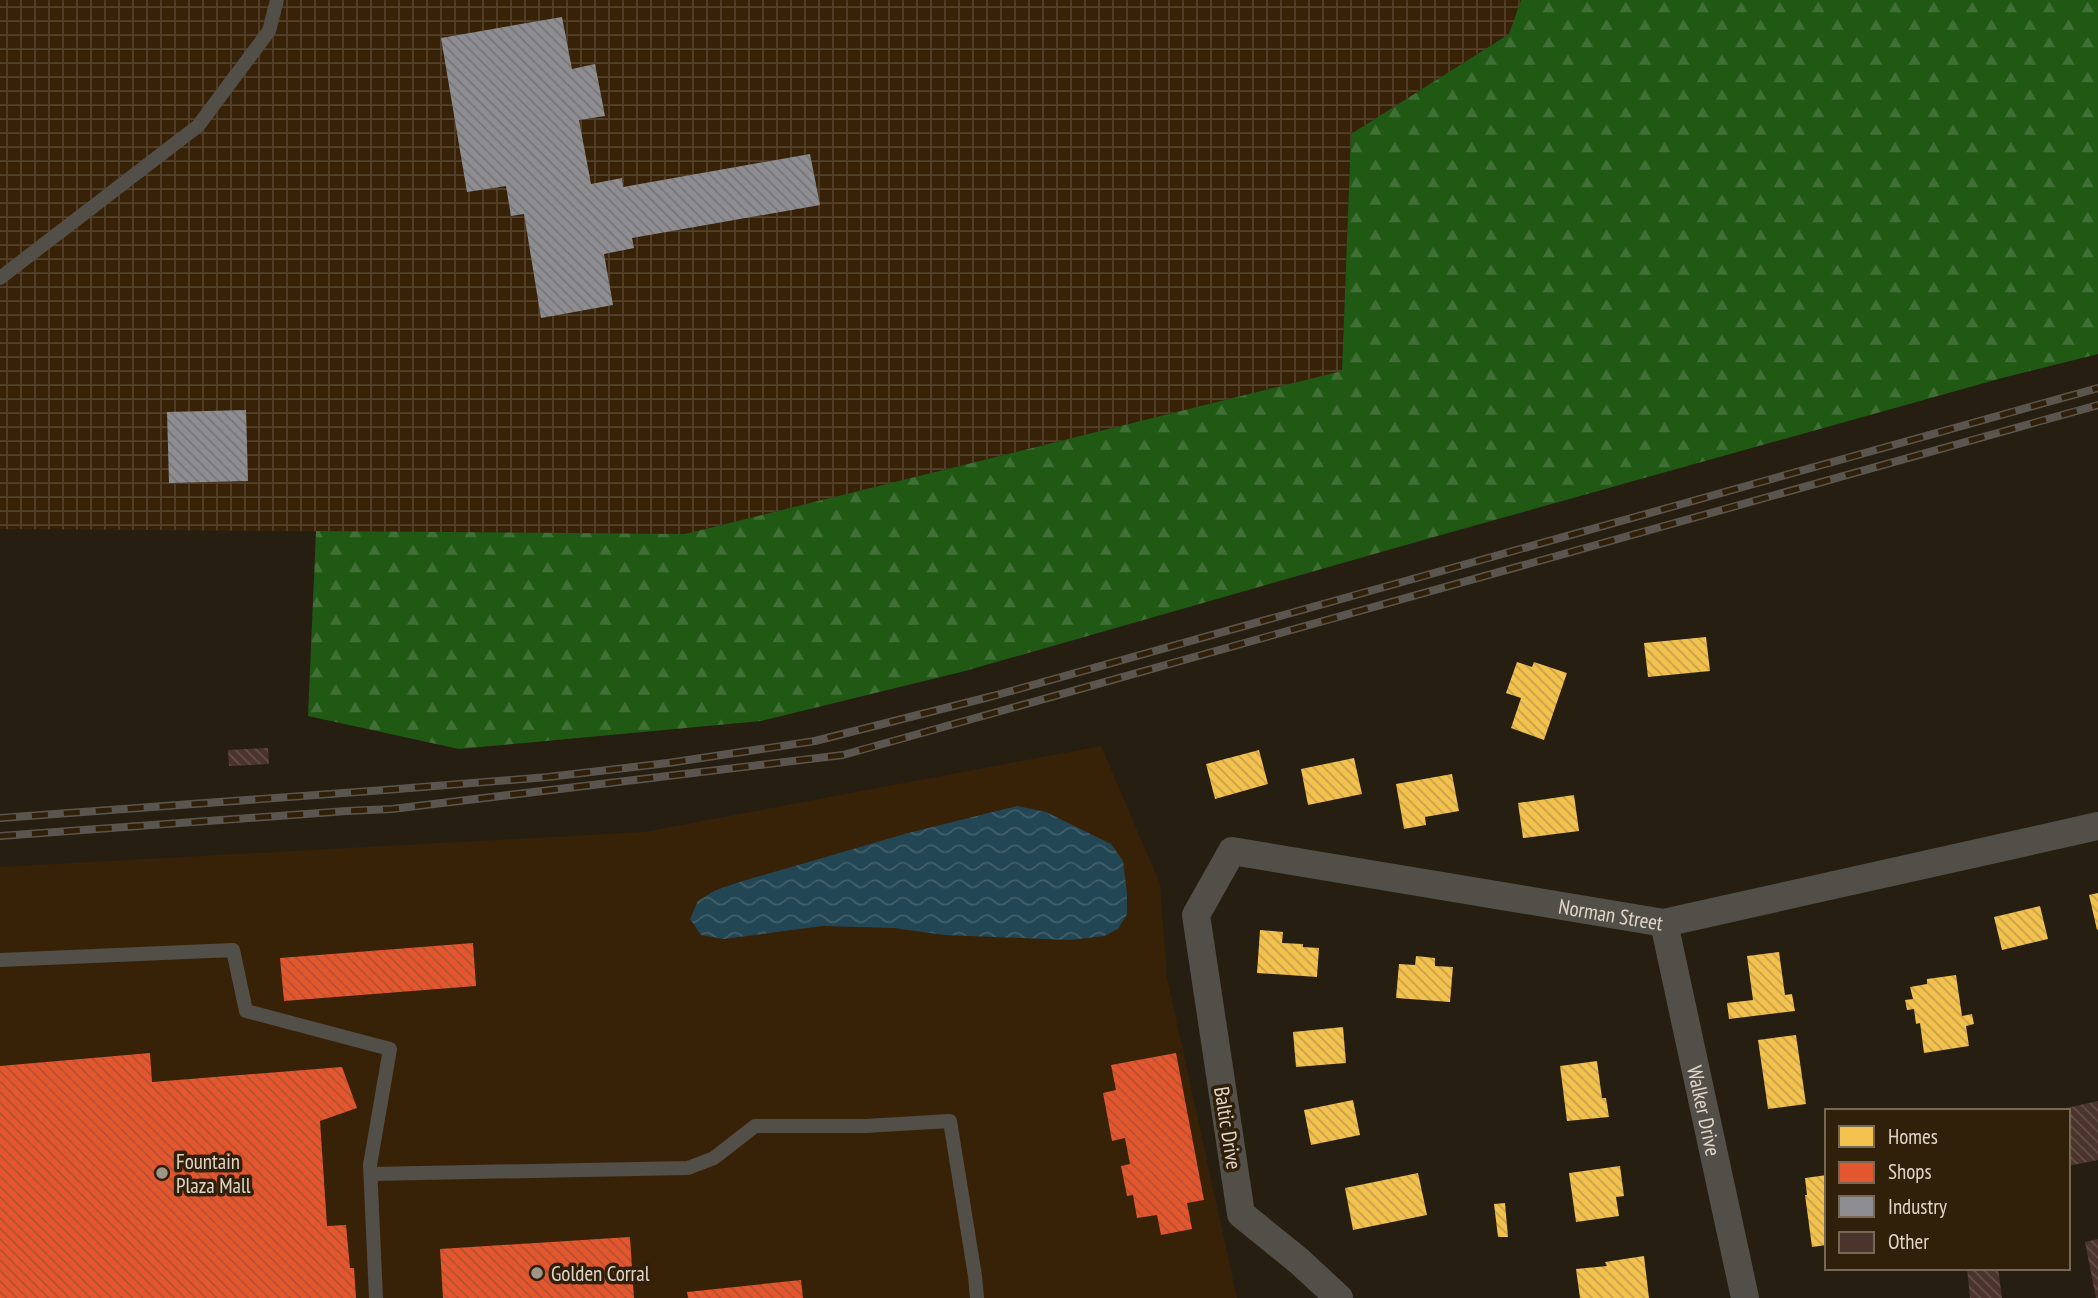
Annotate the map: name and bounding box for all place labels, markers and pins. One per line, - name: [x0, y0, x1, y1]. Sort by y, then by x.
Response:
- place label: Fountain Plaza Mall: [176, 1148, 251, 1199]
- marker: Fountain Plaza Mall: [154, 1165, 170, 1181]
- place label: Golden Corral: [551, 1260, 650, 1287]
- marker: Golden Corral: [529, 1265, 545, 1281]

